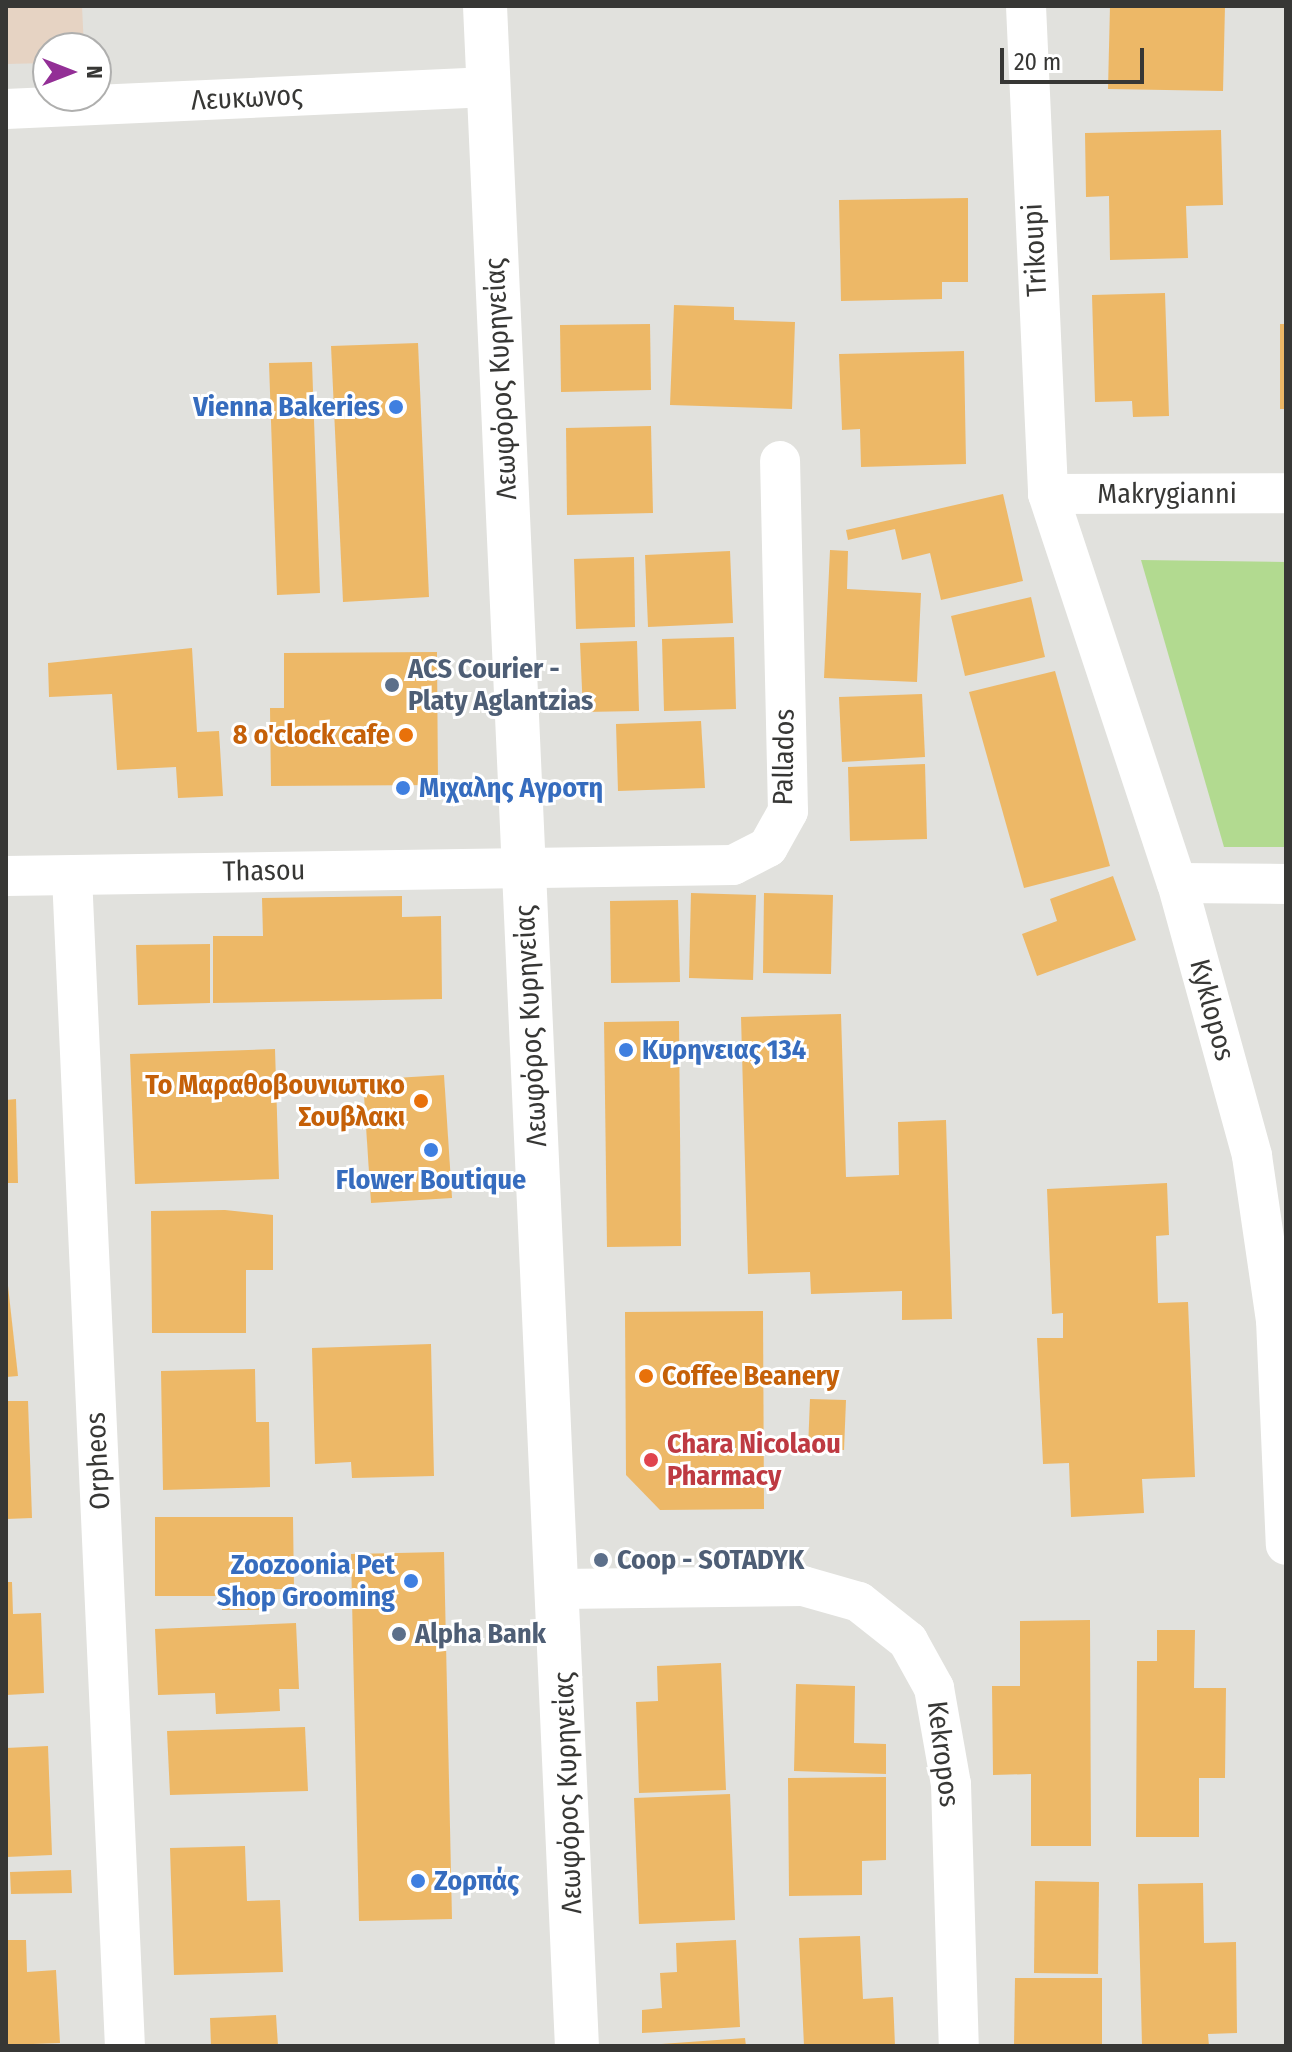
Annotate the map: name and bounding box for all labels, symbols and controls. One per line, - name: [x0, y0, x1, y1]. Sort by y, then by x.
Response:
- north arrow: [32, 32, 112, 112]
- scale bar: [1004, 32, 1148, 82]
- text: 20 m: [1014, 48, 1061, 76]
- text: N: [81, 65, 108, 79]
- street label: Λευκωνος: [190, 78, 304, 118]
- street label: Trikoupi: [1016, 203, 1054, 297]
- street label: Λεωφόρος Κυρηνείας: [478, 257, 524, 501]
- place label: Vienna Bakeries: [193, 390, 380, 424]
- marker: Vienna Bakeries: [387, 398, 405, 416]
- street label: Makrygianni: [1097, 477, 1237, 511]
- place label: ACS Courier - Platy Aglantzias: [408, 652, 593, 718]
- marker: ACS Courier - Platy Aglantzias: [383, 676, 401, 694]
- street label: Pallados: [766, 708, 802, 806]
- place label: 8 o'clock cafe: [233, 718, 390, 752]
- marker: 8 o'clock cafe: [397, 726, 415, 744]
- place label: Μιχαλης Αγροτη: [419, 771, 603, 805]
- marker: Μιχαλης Αγροτη: [394, 779, 412, 797]
- street label: Thasou: [222, 853, 306, 889]
- street label: Λεωφόρος Κυρηνείας: [508, 904, 554, 1148]
- street label: Kyklopos: [1182, 956, 1242, 1064]
- place label: Κυρηνειας 134: [642, 1033, 806, 1067]
- marker: Κυρηνειας 134: [617, 1041, 635, 1059]
- place label: Το Μαραθοβουνιωτικο Σουβλακι: [145, 1068, 405, 1134]
- marker: Το Μαραθοβουνιωτικο Σουβλακι: [412, 1092, 430, 1110]
- marker: Flower Boutique: [422, 1141, 440, 1159]
- place label: Flower Boutique: [336, 1163, 526, 1197]
- place label: Coffee Beanery: [662, 1359, 839, 1393]
- marker: Coffee Beanery: [637, 1367, 655, 1385]
- street label: Orpheos: [79, 1411, 117, 1511]
- place label: Chara Nicolaou Pharmacy: [667, 1427, 841, 1493]
- marker: Chara Nicolaou Pharmacy: [642, 1451, 660, 1469]
- place label: Coop - SOTADYK: [617, 1543, 804, 1577]
- place label: Zoozoonia Pet Shop Grooming: [217, 1548, 395, 1614]
- marker: Coop - SOTADYK: [592, 1551, 610, 1569]
- marker: Zoozoonia Pet Shop Grooming: [402, 1572, 420, 1590]
- place label: Alpha Bank: [415, 1617, 546, 1651]
- marker: Alpha Bank: [390, 1625, 408, 1643]
- street label: Λεωφόρος Κυρηνείας: [547, 1671, 589, 1915]
- street label: Kekropos: [920, 1699, 966, 1809]
- place label: Ζορπάς: [434, 1864, 519, 1898]
- marker: Ζορπάς: [409, 1872, 427, 1890]

